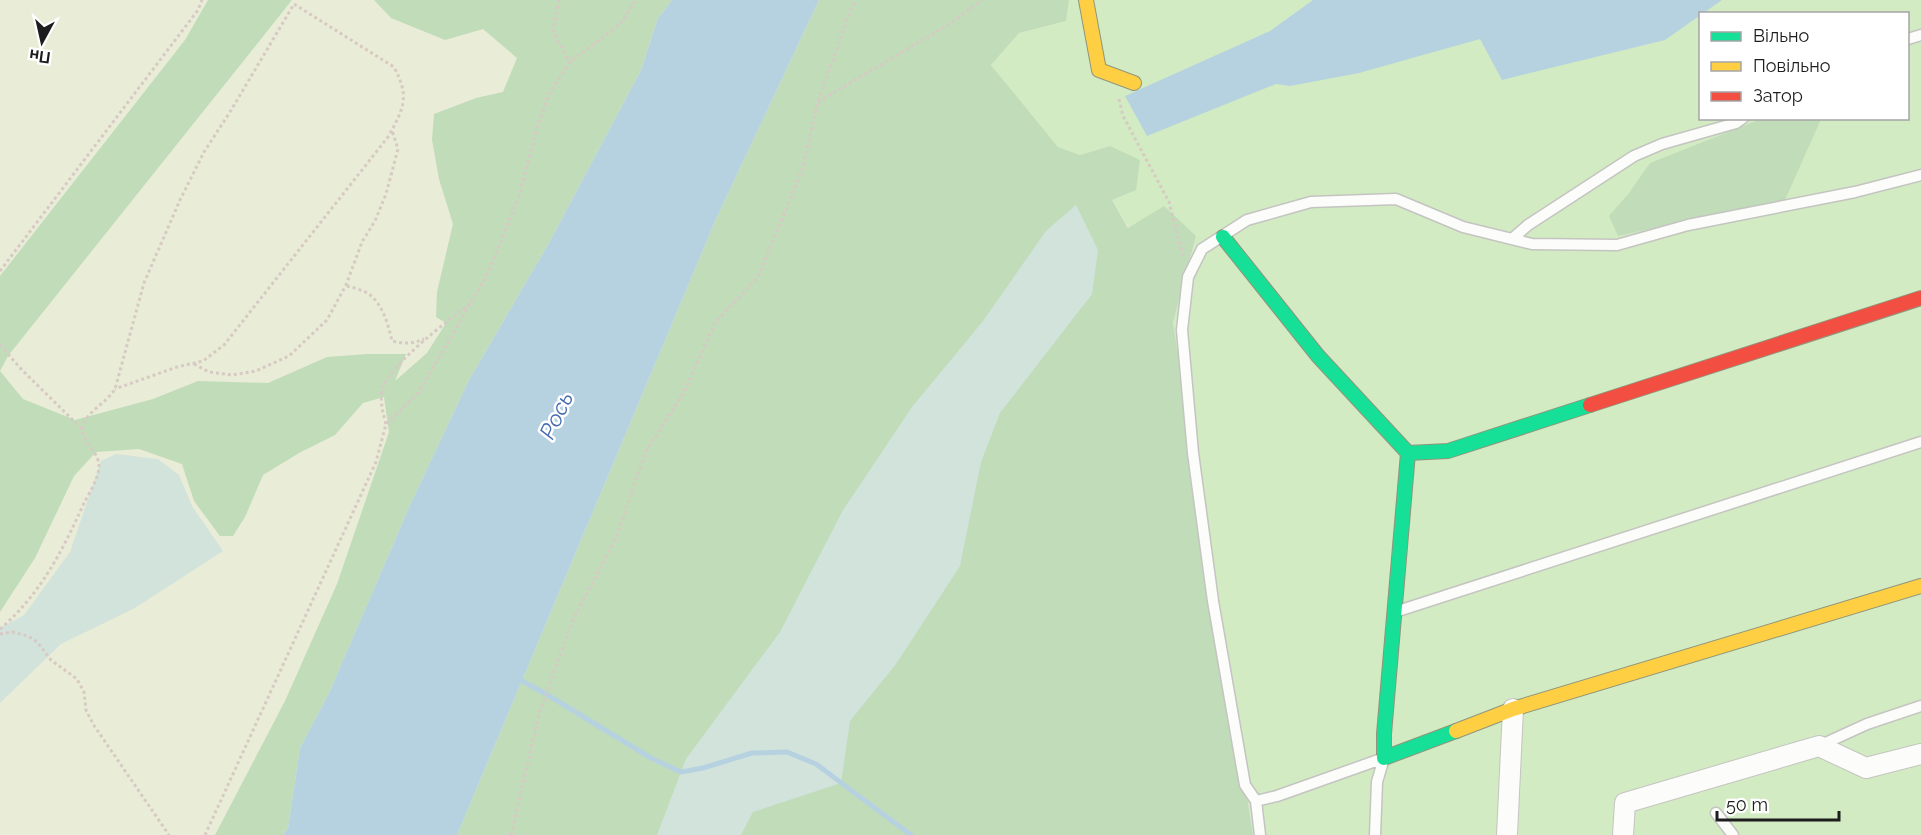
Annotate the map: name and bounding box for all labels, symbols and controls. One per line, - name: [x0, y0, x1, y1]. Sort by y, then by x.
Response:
- north arrow: [12, 12, 72, 72]
- legend: [1699, 12, 1909, 120]
- text: Вільно: [1753, 25, 1809, 46]
- text: Пн: [28, 45, 52, 67]
- text: Повільно: [1753, 55, 1831, 76]
- text: Затор: [1753, 85, 1803, 106]
- water label: Рось: [534, 387, 578, 443]
- scale bar: [1717, 784, 1838, 822]
- text: 50 m: [1726, 794, 1768, 815]

